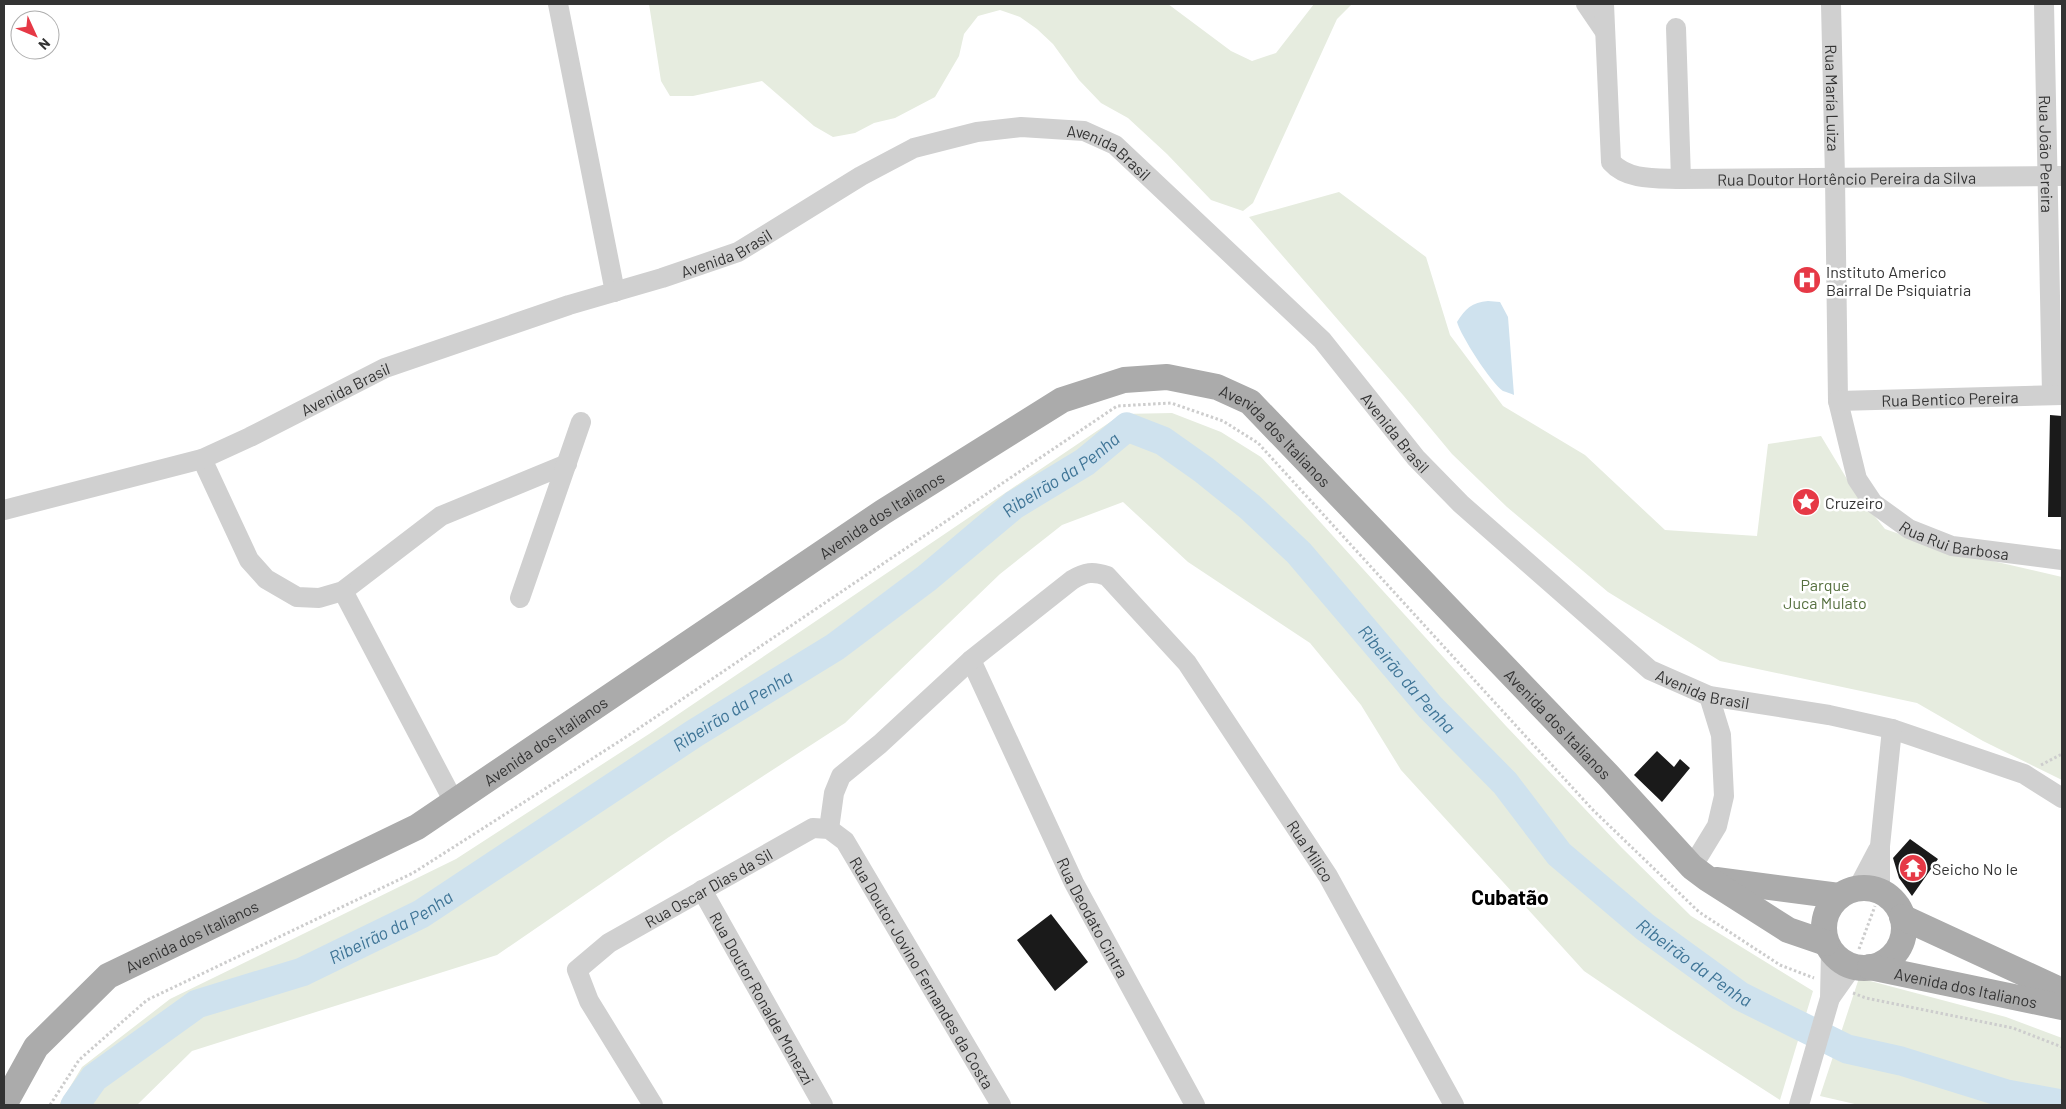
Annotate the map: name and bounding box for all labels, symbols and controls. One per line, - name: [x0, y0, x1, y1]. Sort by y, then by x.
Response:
- north arrow: [10, 10, 60, 60]
- text: N: [35, 35, 54, 54]
- street label: Rua María Luiza: [1822, 44, 1844, 152]
- street label: Rua João Pereira: [2036, 95, 2058, 213]
- street label: Avenida Brasil: [1066, 120, 1155, 184]
- street label: Rua Doutor Hortêncio Pereira da Silva: [1717, 167, 1976, 188]
- street label: Avenida Brasil: [678, 224, 775, 280]
- place label: Instituto Americo Bairral De Psiquiatria: [1826, 262, 1971, 299]
- hospital icon: Instituto Americo Bairral De Psiquiatria: [1792, 265, 1822, 295]
- street label: Avenida Brasil: [297, 358, 392, 419]
- street label: Avenida dos Italianos: [1217, 380, 1335, 490]
- street label: Rua Bentico Pereira: [1881, 387, 2019, 409]
- street label: Avenida Brasil: [1358, 388, 1434, 476]
- water label: Ribeirão da Penha: [997, 427, 1124, 522]
- street label: Avenida dos Italianos: [815, 467, 947, 562]
- place icon: Cruzeiro: [1791, 487, 1821, 517]
- place label: Cruzeiro: [1825, 493, 1883, 512]
- street label: Rua Rui Barbosa: [1896, 516, 2010, 563]
- park label: Parque Juca Mulato: [1783, 575, 1867, 612]
- water label: Ribeirão da Penha: [1354, 620, 1460, 738]
- street label: Avenida dos Italianos: [1501, 664, 1616, 782]
- street label: Avenida Brasil: [1653, 664, 1751, 712]
- water label: Ribeirão da Penha: [668, 665, 796, 756]
- street label: Avenida dos Italianos: [479, 692, 611, 789]
- street label: Rua Milico: [1284, 816, 1339, 885]
- street label: Rua Oscar Dias da Sil: [641, 844, 775, 931]
- street label: Rua Doutor Jovino Fernandes da Costa: [847, 853, 999, 1092]
- temple icon: Seicho No Ie: [1898, 853, 1928, 883]
- street label: Rua Deodato Cintra: [1054, 854, 1133, 981]
- place label: Seicho No Ie: [1932, 859, 2018, 878]
- district label: Cubatão: [1471, 884, 1549, 909]
- water label: Ribeirão da Penha: [325, 885, 457, 968]
- street label: Avenida dos Italianos: [122, 896, 261, 976]
- street label: Rua Doutor Ronalde Monezzi: [707, 908, 819, 1088]
- water label: Ribeirão da Penha: [1632, 914, 1756, 1011]
- street label: Avenida dos Italianos: [1893, 963, 2039, 1011]

